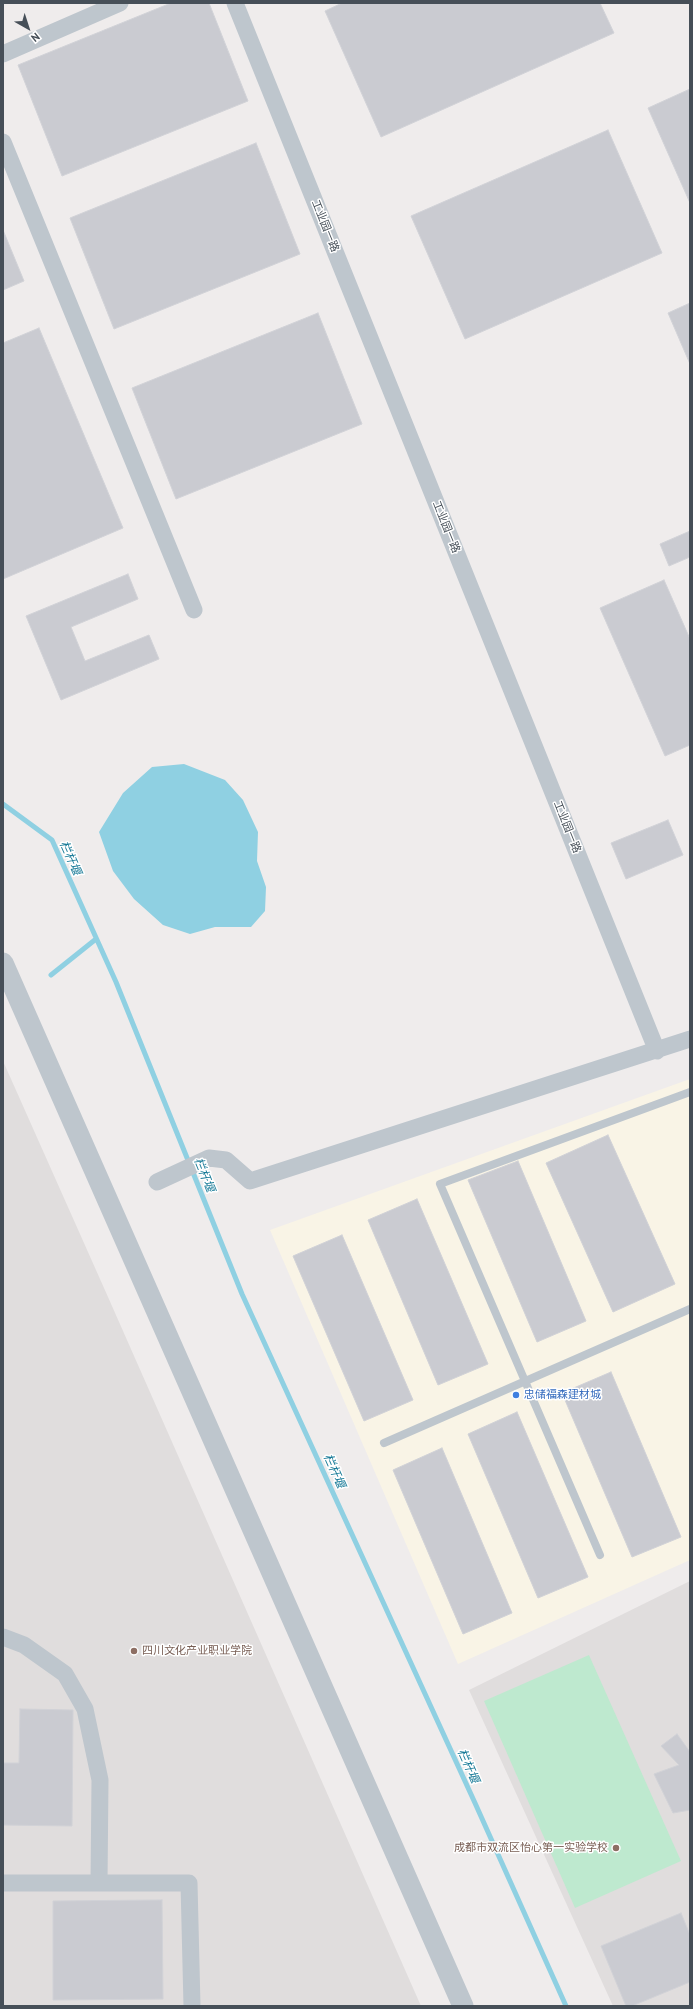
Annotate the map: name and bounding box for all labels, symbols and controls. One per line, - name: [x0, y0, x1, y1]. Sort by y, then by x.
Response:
- north arrow: [8, 8, 48, 48]
- text: N: [28, 30, 43, 45]
- street label: 工业园一路: [309, 198, 341, 254]
- street label: 工业园一路: [430, 499, 462, 555]
- street label: 工业园一路: [551, 799, 583, 855]
- water label: 栏杆堰: [56, 839, 84, 877]
- water label: 栏杆堰: [191, 1156, 217, 1194]
- place label: 忠储福森建材城: [524, 1388, 601, 1402]
- marker: 忠储福森建材城: [511, 1390, 521, 1400]
- water label: 栏杆堰: [320, 1452, 348, 1490]
- place label: 四川文化产业职业学院: [142, 1644, 252, 1658]
- marker: 四川文化产业职业学院: [129, 1646, 139, 1656]
- water label: 栏杆堰: [454, 1747, 482, 1785]
- place label: 成都市双流区怡心第一实验学校: [454, 1841, 608, 1855]
- marker: 成都市双流区怡心第一实验学校: [611, 1843, 621, 1853]

